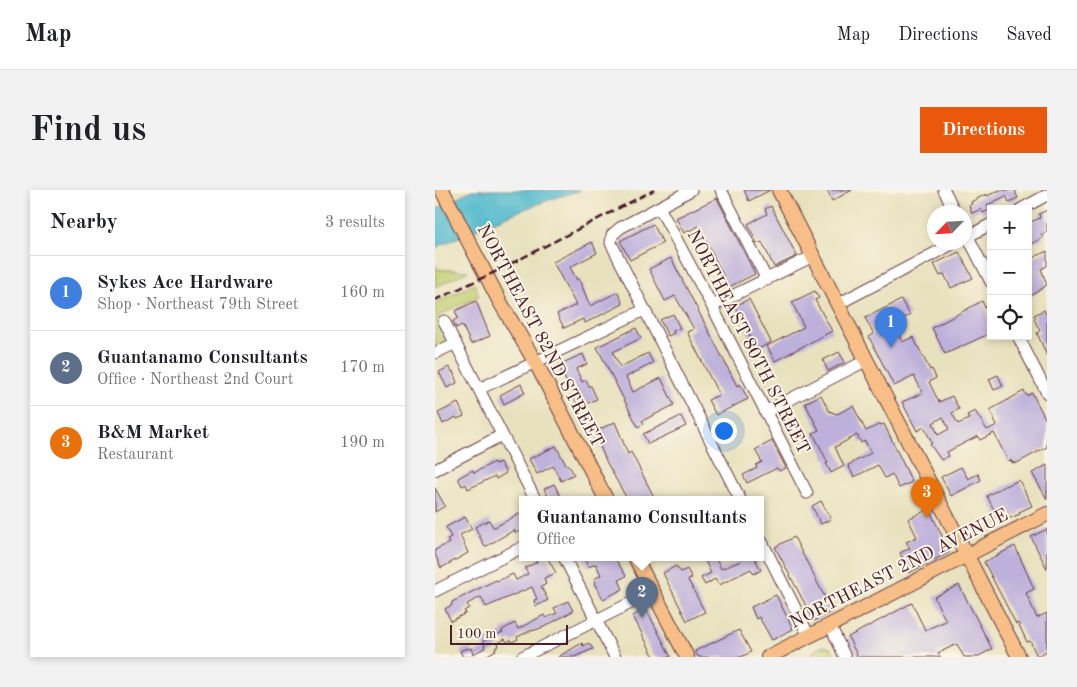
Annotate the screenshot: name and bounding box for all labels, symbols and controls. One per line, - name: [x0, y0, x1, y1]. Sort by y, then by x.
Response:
- text: Map: [25, 23, 72, 47]
- text: Map: [837, 26, 870, 44]
- text: Directions: [898, 26, 978, 44]
- text: Saved: [1006, 26, 1052, 44]
- button: Directions: [920, 107, 1047, 153]
- text: Find us: [30, 113, 146, 148]
- north arrow: [927, 205, 972, 250]
- map controls: [987, 205, 1032, 340]
- button: +: [987, 205, 1032, 250]
- text: Nearby: [50, 212, 118, 233]
- text: 3 results: [325, 215, 385, 231]
- street label: NORTHEAST 82ND STREET: [473, 221, 607, 451]
- street label: NORTHEAST 80TH STREET: [683, 227, 813, 457]
- button: −: [987, 250, 1032, 295]
- text: Sykes Ace Hardware: [97, 274, 273, 293]
- text: 1: [61, 285, 71, 301]
- text: 160 m: [340, 285, 385, 301]
- button: locate: [987, 295, 1032, 340]
- text: Shop · Northeast 79th Street: [97, 297, 298, 313]
- pin: 1: [875, 307, 907, 348]
- text: Guantanamo Consultants: [97, 349, 308, 368]
- text: 2: [61, 360, 71, 376]
- text: 170 m: [340, 360, 385, 376]
- text: Office · Northeast 2nd Court: [97, 372, 293, 388]
- your location: [711, 418, 737, 444]
- text: B&M Market: [97, 424, 209, 443]
- text: 3: [61, 435, 71, 451]
- text: 190 m: [340, 435, 385, 451]
- text: Restaurant: [97, 447, 174, 463]
- pin: 3: [911, 477, 943, 518]
- popup: [519, 496, 764, 561]
- street label: NORTHEAST 2ND AVENUE: [787, 506, 1011, 632]
- text: Guantanamo Consultants: [536, 509, 747, 528]
- text: Office: [536, 532, 575, 548]
- pin: 2: [626, 577, 658, 618]
- scale bar: [450, 622, 567, 645]
- text: 100 m: [457, 627, 496, 641]

